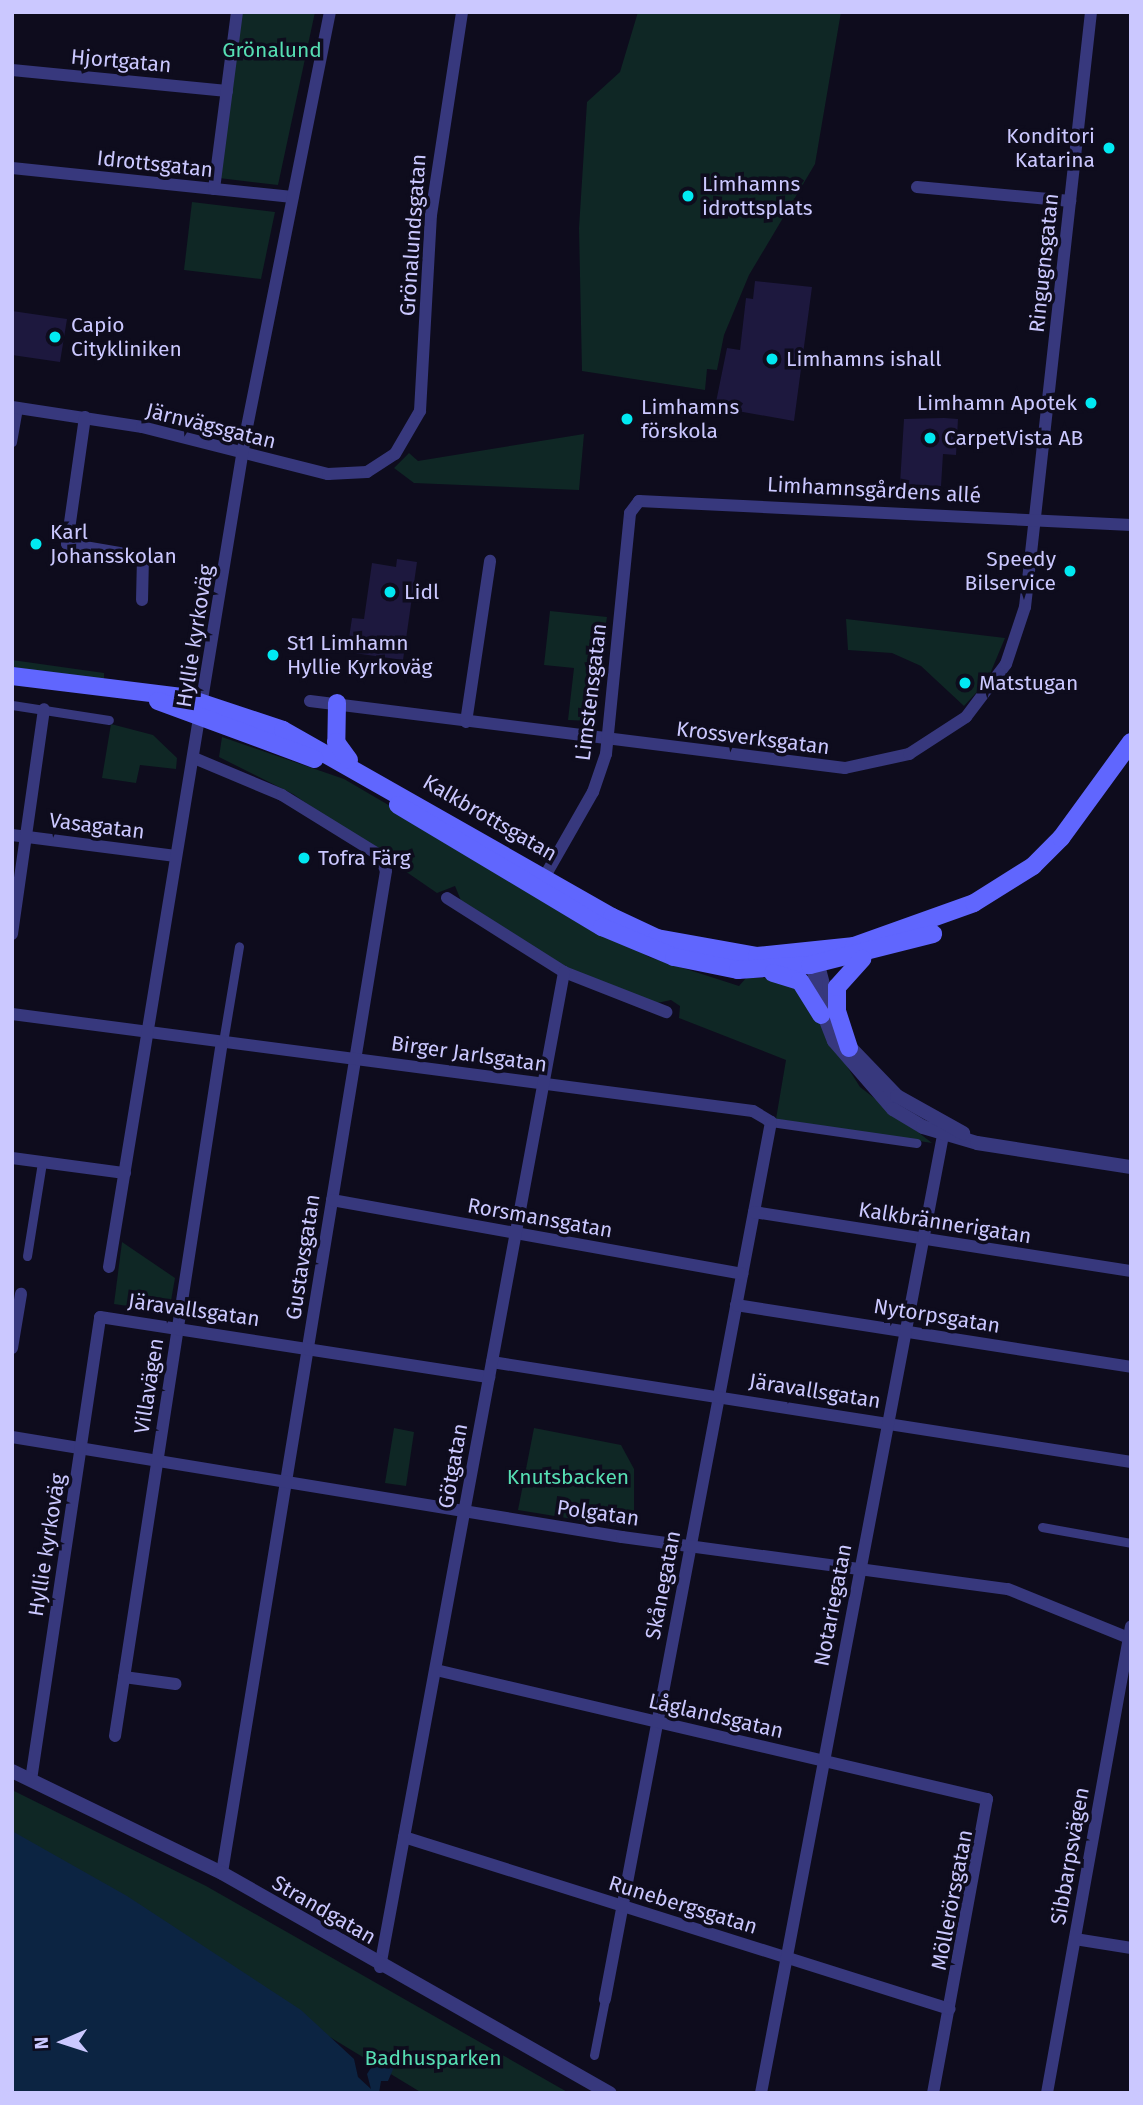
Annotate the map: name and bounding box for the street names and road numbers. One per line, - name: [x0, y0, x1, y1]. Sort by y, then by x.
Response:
- street label: Hjortgatan: [70, 44, 172, 78]
- street label: Idrottsgatan: [96, 145, 214, 183]
- street label: Grönalundsgatan: [395, 153, 431, 317]
- street label: Ringugnsgatan: [1024, 192, 1064, 334]
- street label: Järnvägsgatan: [143, 398, 279, 454]
- street label: Limhamnsgårdens allé: [766, 472, 982, 508]
- street label: Hyllie kyrkoväg: [171, 563, 219, 709]
- street label: Limstensgatan: [570, 622, 612, 762]
- street label: Krossverksgatan: [675, 716, 831, 760]
- street label: Kalkbrottsgatan: [418, 769, 562, 867]
- street label: Vasagatan: [48, 808, 146, 844]
- street label: Birger Jarlsgatan: [389, 1031, 549, 1077]
- street label: Gustavsgatan: [281, 1192, 325, 1322]
- street label: Rorsmansgatan: [465, 1193, 615, 1243]
- street label: Kalkbrännerigatan: [857, 1197, 1033, 1249]
- street label: Järavallsgatan: [127, 1288, 261, 1332]
- street label: Nytorpsgatan: [872, 1294, 1002, 1338]
- street label: Villavägen: [129, 1336, 169, 1436]
- street label: Järavallsgatan: [747, 1368, 883, 1414]
- street label: Götgatan: [433, 1422, 473, 1510]
- street label: Hyllie kyrkoväg: [23, 1472, 71, 1618]
- street label: Polgatan: [555, 1495, 641, 1531]
- street label: Skånegatan: [640, 1529, 686, 1641]
- street label: Notariegatan: [809, 1542, 857, 1668]
- street label: Låglandsgatan: [646, 1688, 786, 1744]
- street label: Sibbarpsvägen: [1046, 1785, 1094, 1927]
- street label: Möllerörsgatan: [926, 1828, 978, 1972]
- street label: Strandgatan: [268, 1870, 380, 1950]
- street label: Runebergsgatan: [606, 1870, 760, 1940]

